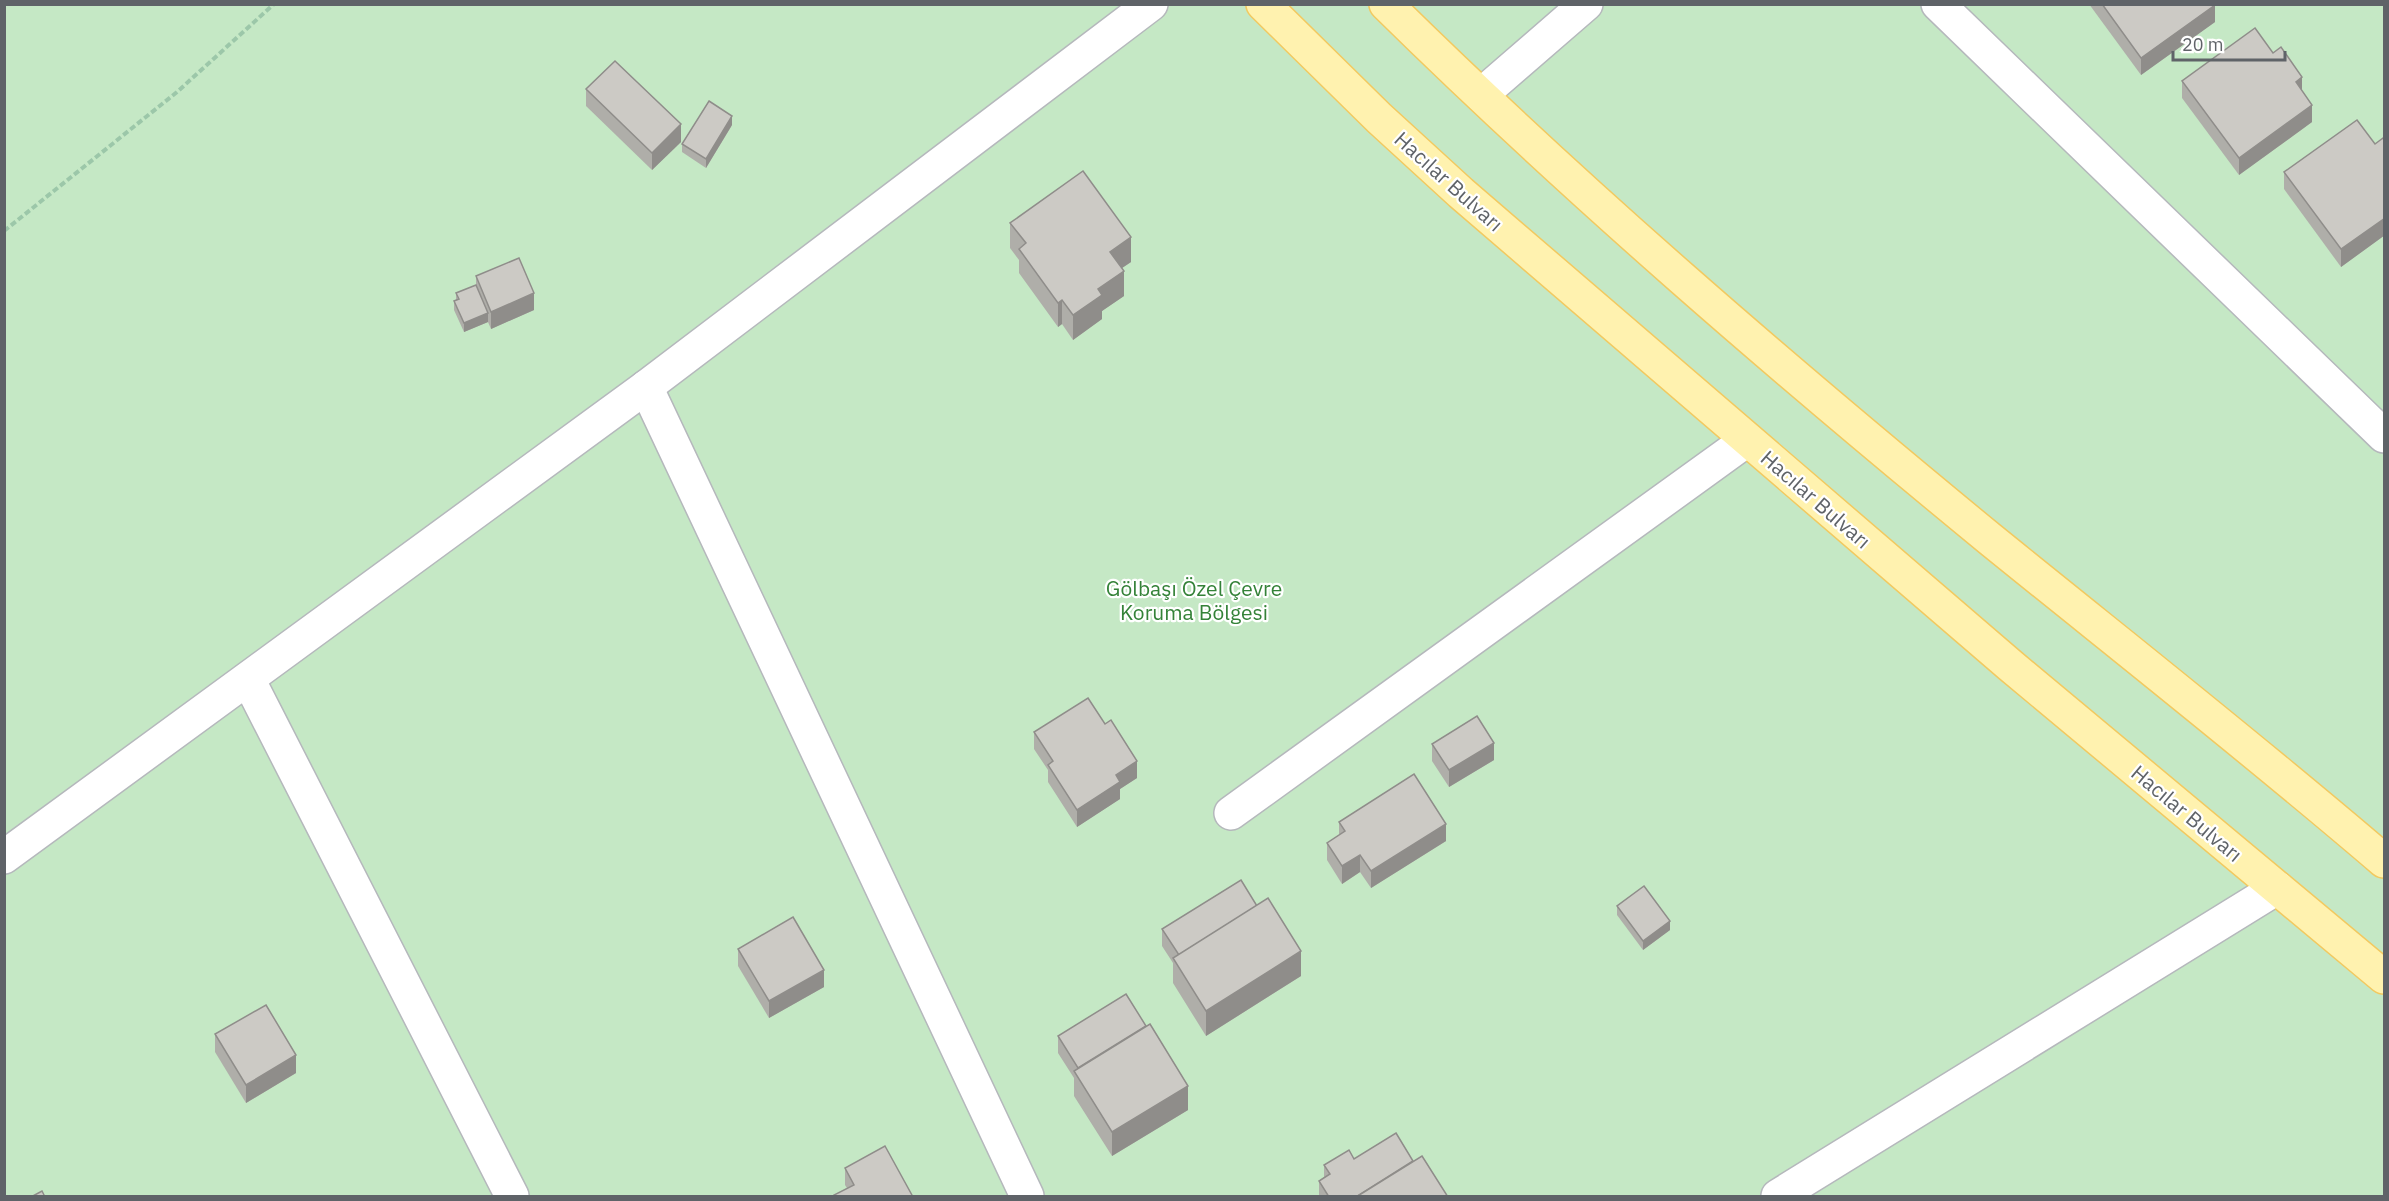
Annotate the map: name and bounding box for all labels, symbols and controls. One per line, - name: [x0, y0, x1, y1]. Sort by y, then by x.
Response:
- scale bar: [2173, 24, 2286, 62]
- text: 20 m: [2182, 33, 2224, 56]
- street label: Hacılar Bulvarı: [1389, 125, 1509, 237]
- street label: Hacılar Bulvarı: [1755, 444, 1877, 554]
- park label: Gölbaşı Özel Çevre Koruma Bölgesi: [1106, 574, 1282, 626]
- street label: Hacılar Bulvarı: [2126, 758, 2248, 868]

